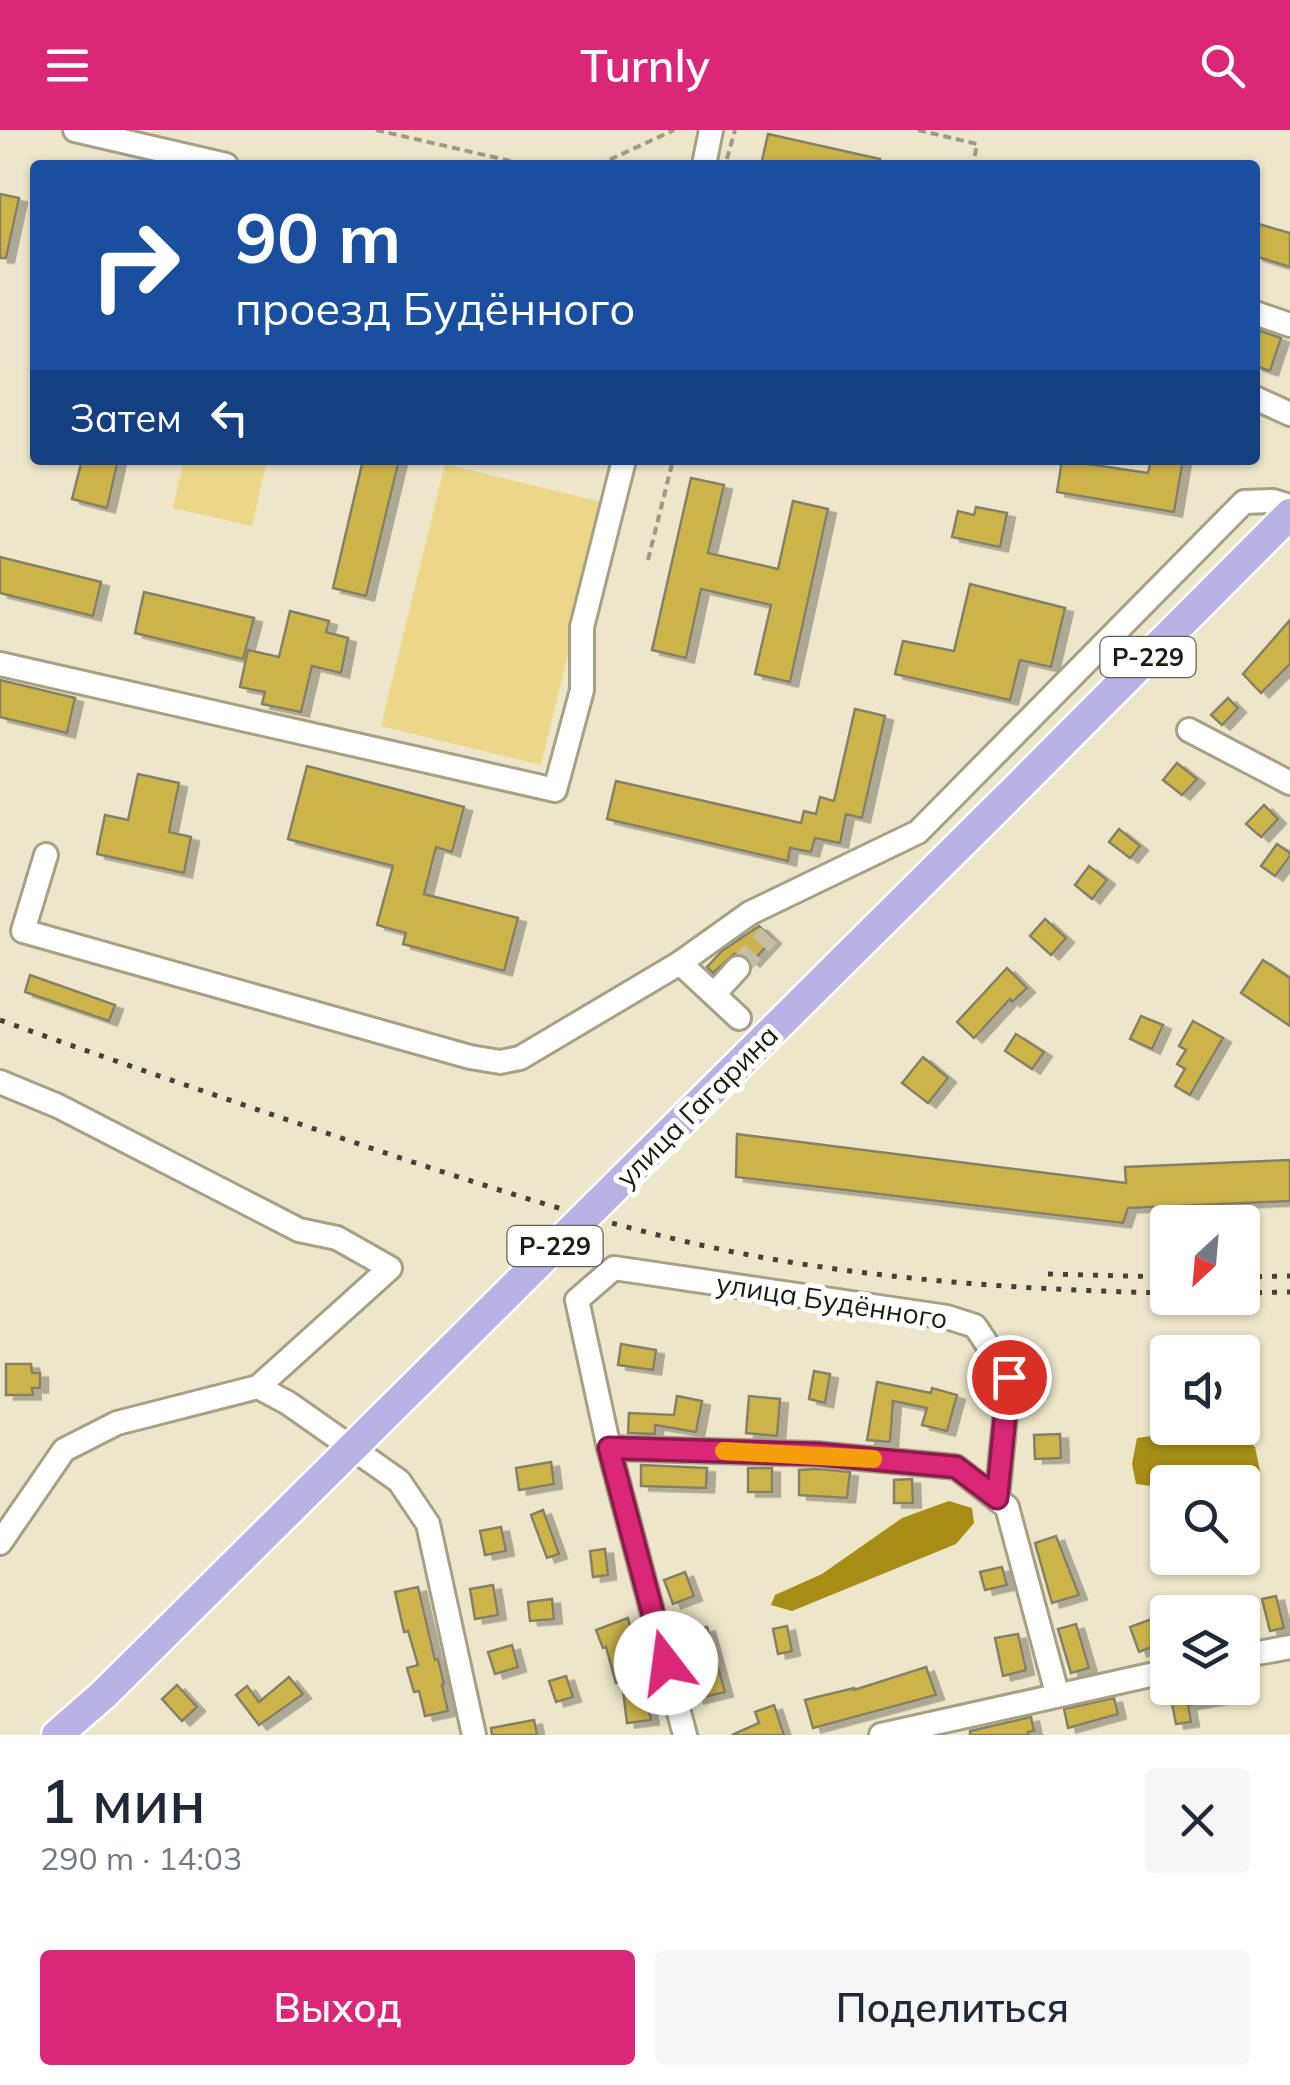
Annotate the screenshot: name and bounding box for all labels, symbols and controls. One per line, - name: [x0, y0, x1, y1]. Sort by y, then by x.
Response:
- text: Turnly: [580, 37, 710, 93]
- icon: menu: [40, 38, 95, 93]
- icon: search: [1195, 38, 1250, 93]
- text: 90 m: [235, 193, 401, 281]
- icon: right: [70, 200, 200, 330]
- text: проезд Будённого: [235, 280, 635, 336]
- icon: left: [202, 390, 257, 445]
- text: Затем: [70, 394, 182, 442]
- road number: Р-229: [1100, 637, 1196, 677]
- street label: улица Гагарина: [608, 1017, 785, 1194]
- north arrow: [1150, 1205, 1260, 1315]
- map controls: [1150, 1205, 1260, 1705]
- road number: Р-229: [508, 1226, 602, 1266]
- street label: улица Будённого: [714, 1265, 950, 1336]
- pin: [967, 1335, 1052, 1420]
- button: sound: [1150, 1335, 1260, 1445]
- icon: arrive: [982, 1350, 1037, 1405]
- button: search: [1150, 1465, 1260, 1575]
- button: layers: [1150, 1595, 1260, 1705]
- position arrow: [614, 1611, 718, 1715]
- text: 1 мин: [40, 1763, 206, 1838]
- button: close: [1145, 1768, 1250, 1873]
- text: 290 m · 14:03: [40, 1838, 242, 1878]
- button: Выход: [40, 1950, 635, 2065]
- button: Поделиться: [655, 1950, 1250, 2065]

